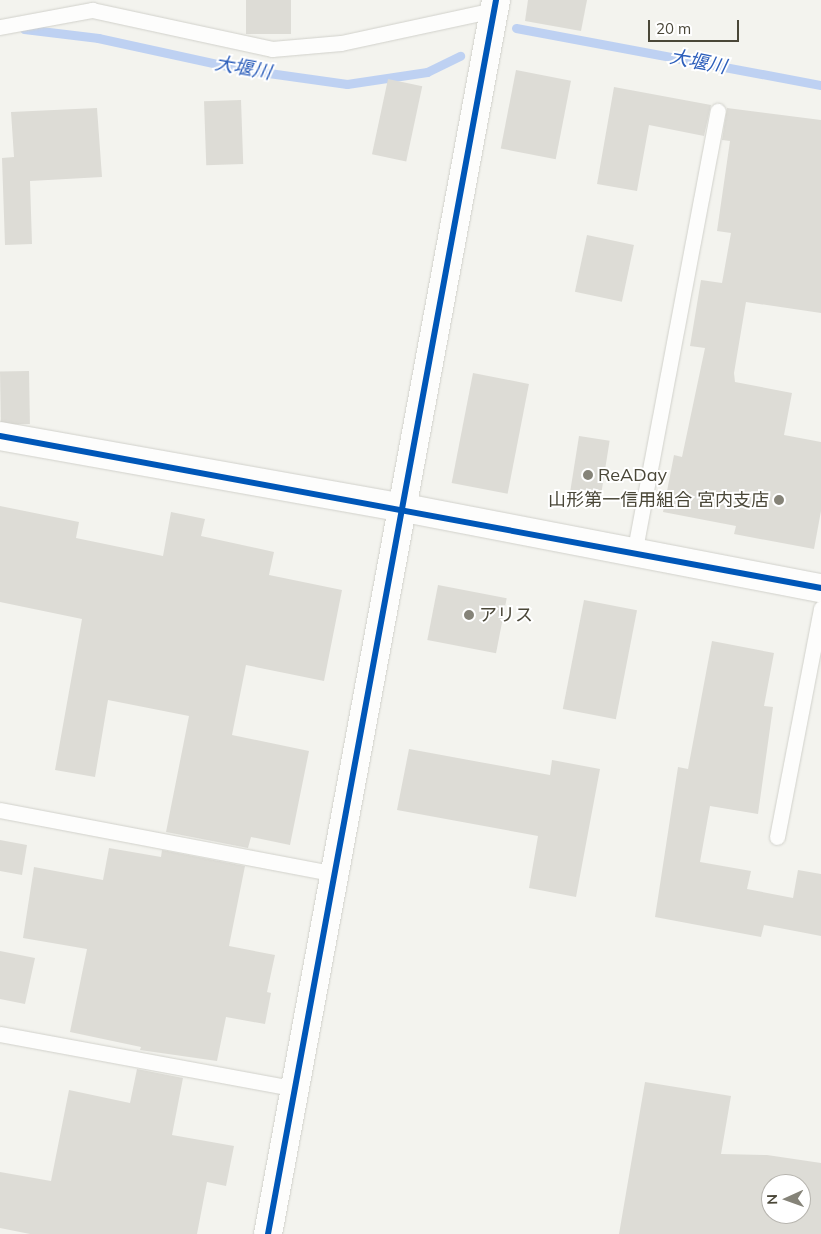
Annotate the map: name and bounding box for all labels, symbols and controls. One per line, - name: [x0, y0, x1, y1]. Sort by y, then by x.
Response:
- scale bar: [651, 10, 742, 42]
- text: 20 m: [656, 19, 691, 38]
- water label: 大堰川: [668, 45, 728, 79]
- water label: 大堰川: [213, 52, 273, 84]
- place label: ReADay: [598, 464, 667, 486]
- marker: ReADay: [582, 469, 594, 481]
- place label: 山形第一信用組合 宮内支店: [548, 489, 769, 511]
- marker: 山形第一信用組合 宮内支店: [773, 494, 785, 506]
- place label: アリス: [479, 604, 533, 626]
- marker: アリス: [463, 609, 475, 621]
- north arrow: [761, 1174, 811, 1224]
- text: N: [763, 1194, 781, 1205]

